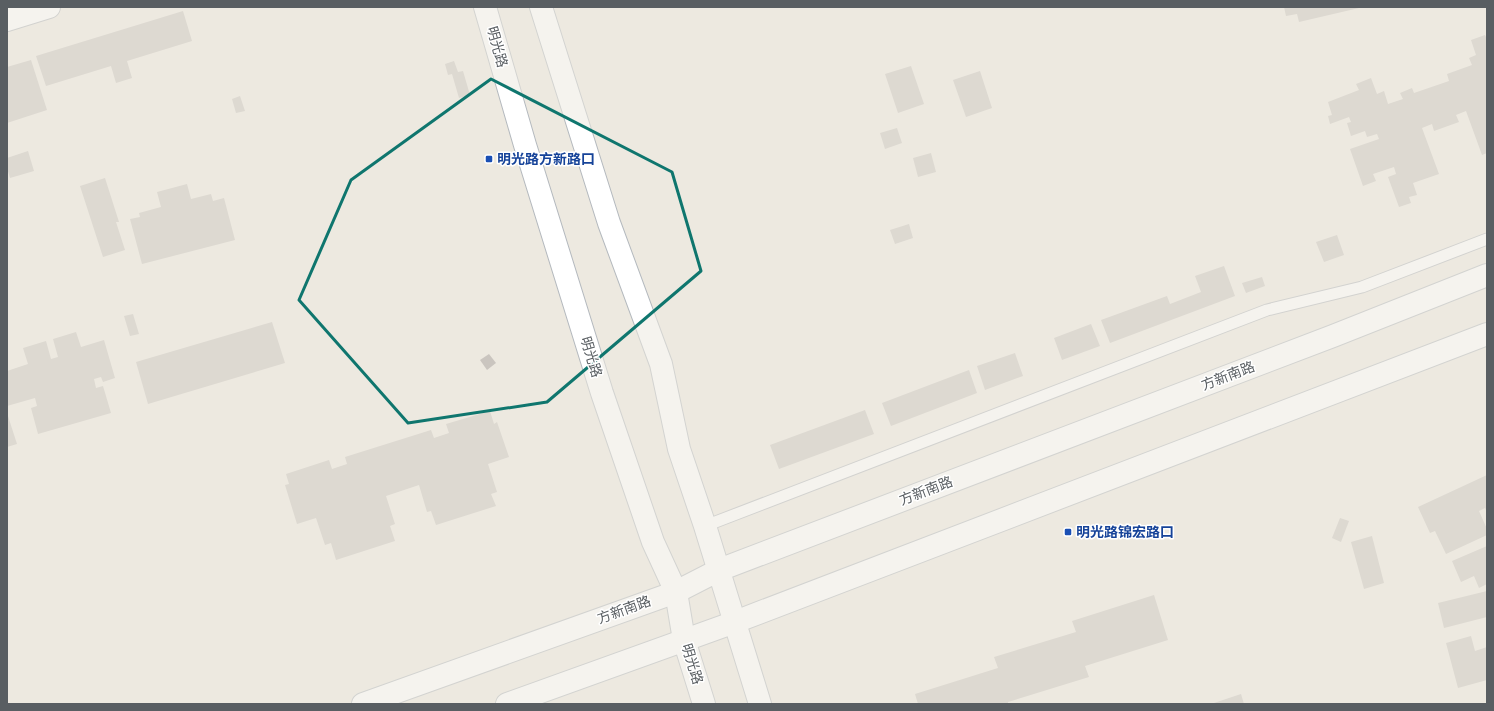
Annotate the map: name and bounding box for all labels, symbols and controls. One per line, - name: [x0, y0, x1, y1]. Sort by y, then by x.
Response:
- street label: 明光路: [483, 24, 511, 70]
- place label: 明光路方新路口: [497, 151, 595, 168]
- marker: 明光路方新路口: [484, 154, 494, 164]
- street label: 明光路: [577, 334, 605, 380]
- street label: 方新南路: [1199, 358, 1257, 394]
- street label: 方新南路: [897, 473, 955, 509]
- place label: 明光路锦宏路口: [1076, 524, 1174, 541]
- marker: 明光路锦宏路口: [1063, 527, 1073, 537]
- street label: 方新南路: [595, 592, 653, 628]
- street label: 明光路: [678, 641, 706, 687]

